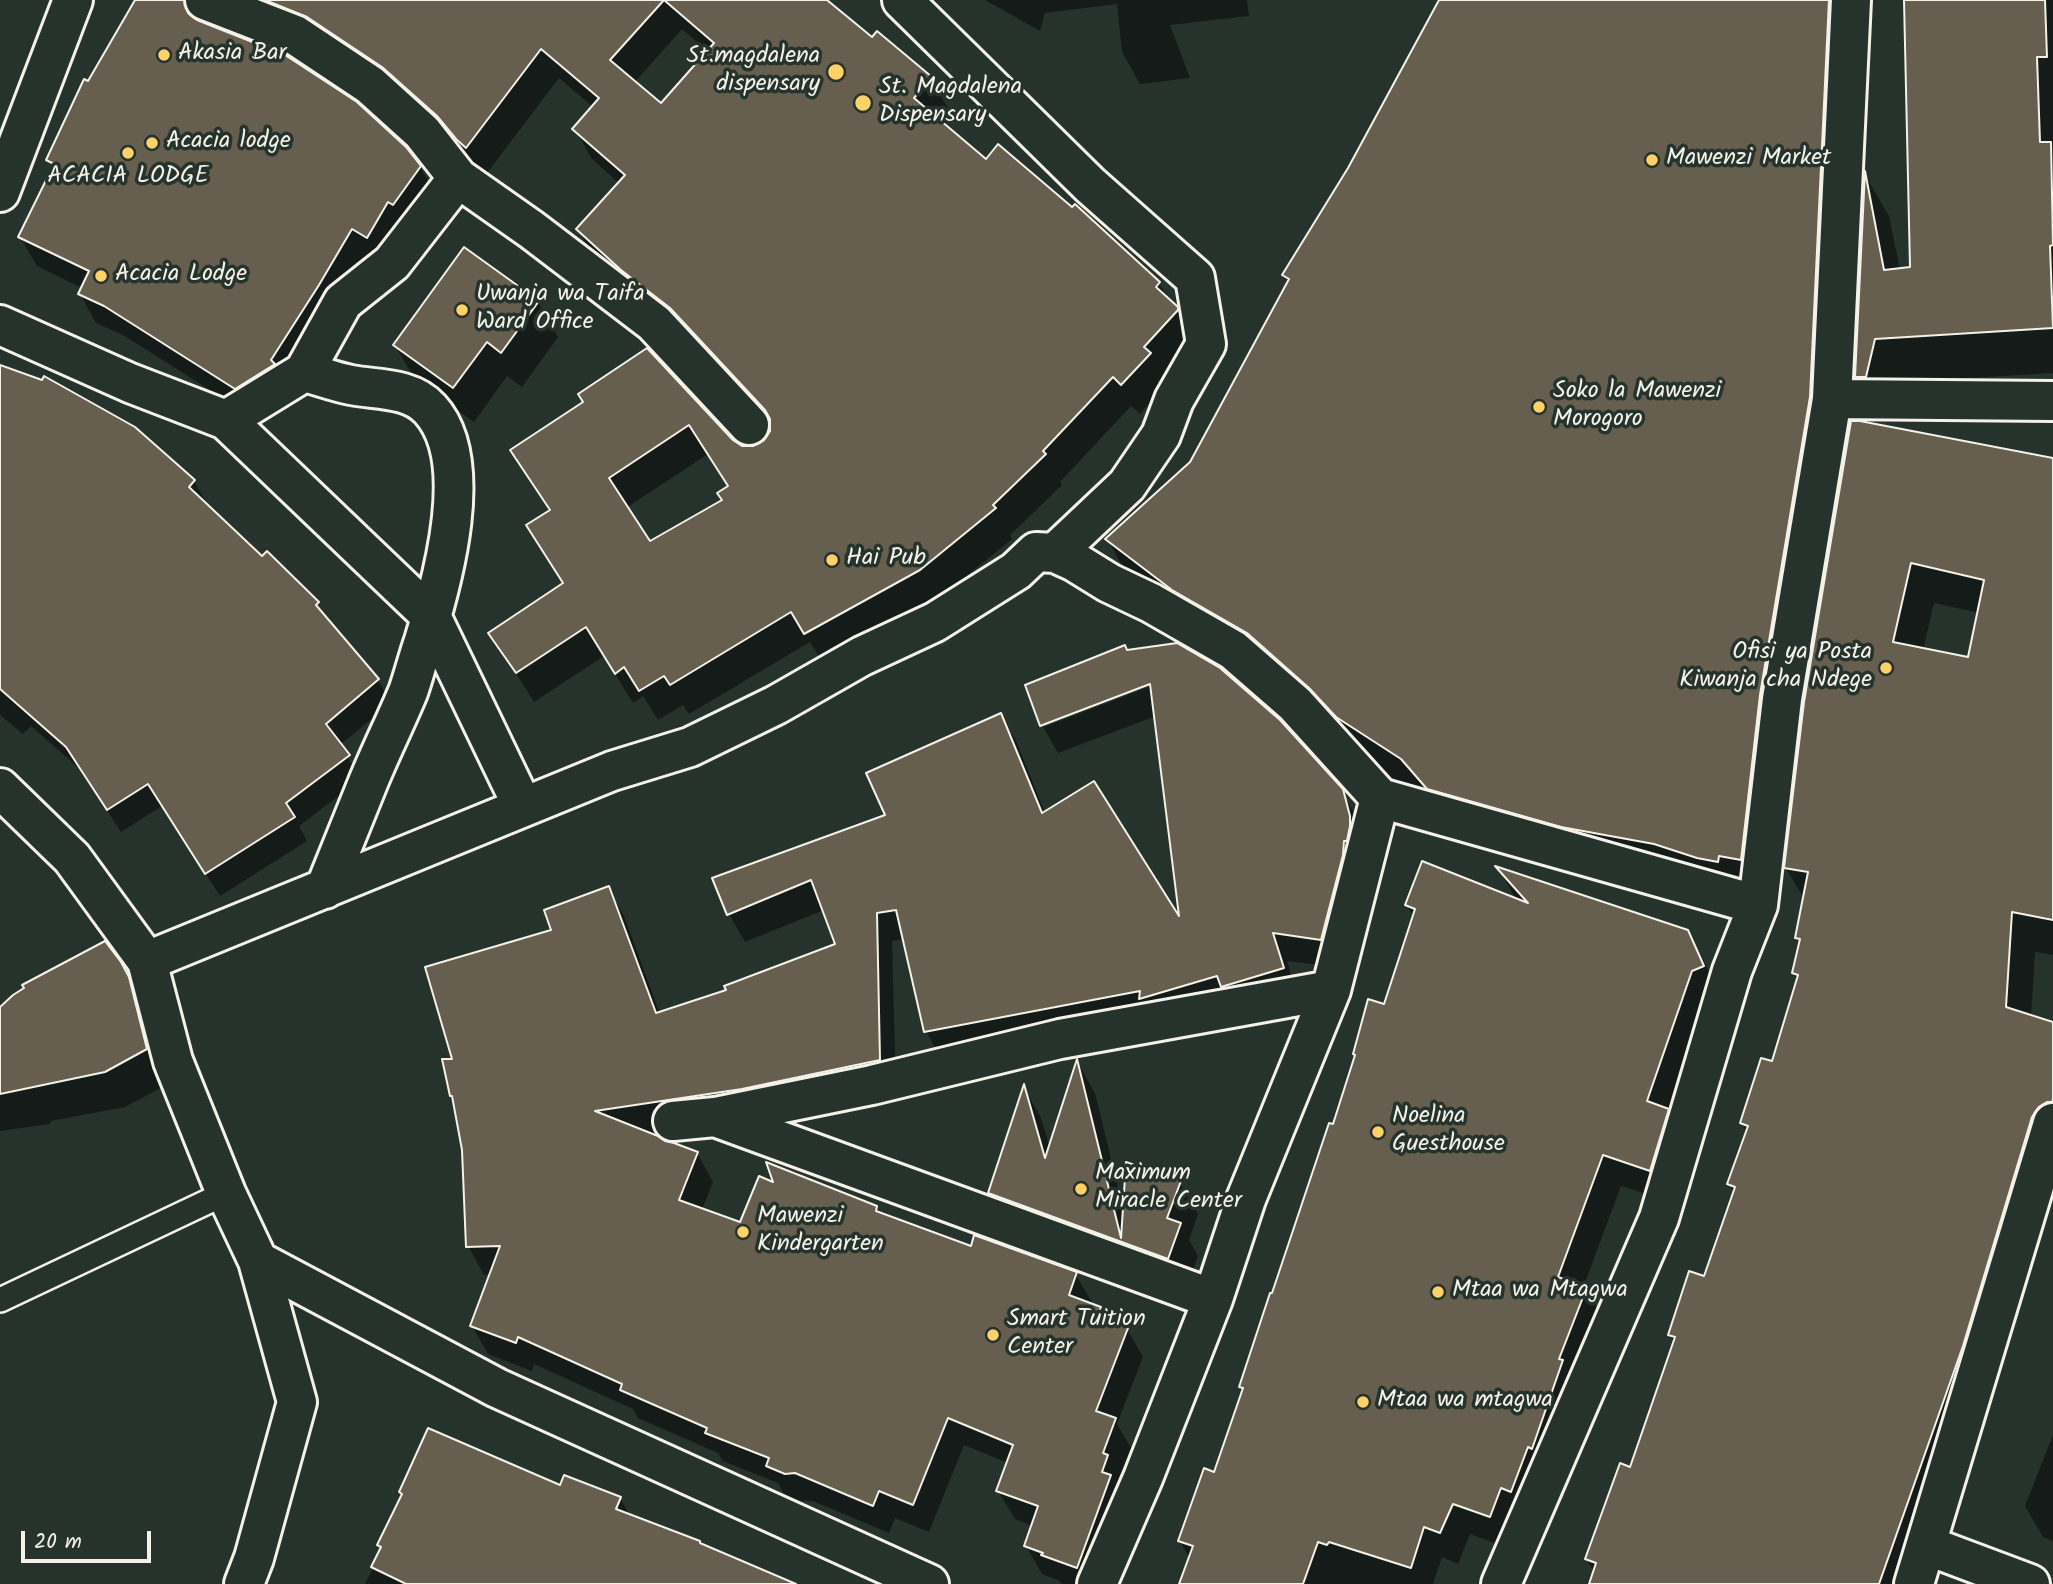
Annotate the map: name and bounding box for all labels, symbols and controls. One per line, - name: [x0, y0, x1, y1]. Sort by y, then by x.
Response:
- place label: Akasia Bar: [178, 41, 286, 69]
- place label: St.magdalena dispensary: [687, 44, 820, 100]
- marker: Akasia Bar: [156, 47, 172, 63]
- marker: St.magdalena dispensary: [826, 62, 846, 82]
- place label: St. Magdalena Dispensary: [879, 75, 1022, 131]
- marker: St. Magdalena Dispensary: [853, 93, 873, 113]
- place label: Acacia lodge: [166, 129, 291, 157]
- marker: Acacia lodge: [144, 135, 160, 151]
- marker: ACACIA LODGE: [120, 145, 136, 161]
- place label: Mawenzi Market: [1666, 146, 1831, 174]
- marker: Mawenzi Market: [1644, 152, 1660, 168]
- place label: ACACIA LODGE: [47, 164, 209, 192]
- place label: Acacia Lodge: [115, 262, 247, 290]
- marker: Acacia Lodge: [93, 268, 109, 284]
- place label: Uwanja wa Taifa Ward Office: [476, 282, 645, 338]
- marker: Uwanja wa Taifa Ward Office: [454, 302, 470, 318]
- place label: Soko la Mawenzi Morogoro: [1553, 379, 1721, 435]
- marker: Soko la Mawenzi Morogoro: [1531, 399, 1547, 415]
- place label: Hai Pub: [846, 546, 926, 574]
- marker: Hai Pub: [824, 552, 840, 568]
- place label: Ofisi ya Posta Kiwanja cha Ndege: [1679, 640, 1872, 696]
- marker: Ofisi ya Posta Kiwanja cha Ndege: [1878, 660, 1894, 676]
- place label: Noelina Guesthouse: [1392, 1104, 1505, 1160]
- marker: Noelina Guesthouse: [1370, 1124, 1386, 1140]
- place label: Maximum Miracle Center: [1095, 1161, 1242, 1217]
- marker: Maximum Miracle Center: [1073, 1181, 1089, 1197]
- place label: Mawenzi Kindergarten: [757, 1204, 884, 1260]
- marker: Mawenzi Kindergarten: [735, 1224, 751, 1240]
- place label: Mtaa wa Mtagwa: [1452, 1278, 1628, 1306]
- marker: Mtaa wa Mtagwa: [1430, 1284, 1446, 1300]
- place label: Smart Tuition Center: [1007, 1307, 1146, 1363]
- marker: Smart Tuition Center: [985, 1327, 1001, 1343]
- place label: Mtaa wa mtagwa: [1377, 1388, 1553, 1416]
- marker: Mtaa wa mtagwa: [1355, 1394, 1371, 1410]
- scale bar: [24, 1518, 154, 1562]
- text: 20 m: [34, 1526, 82, 1559]

